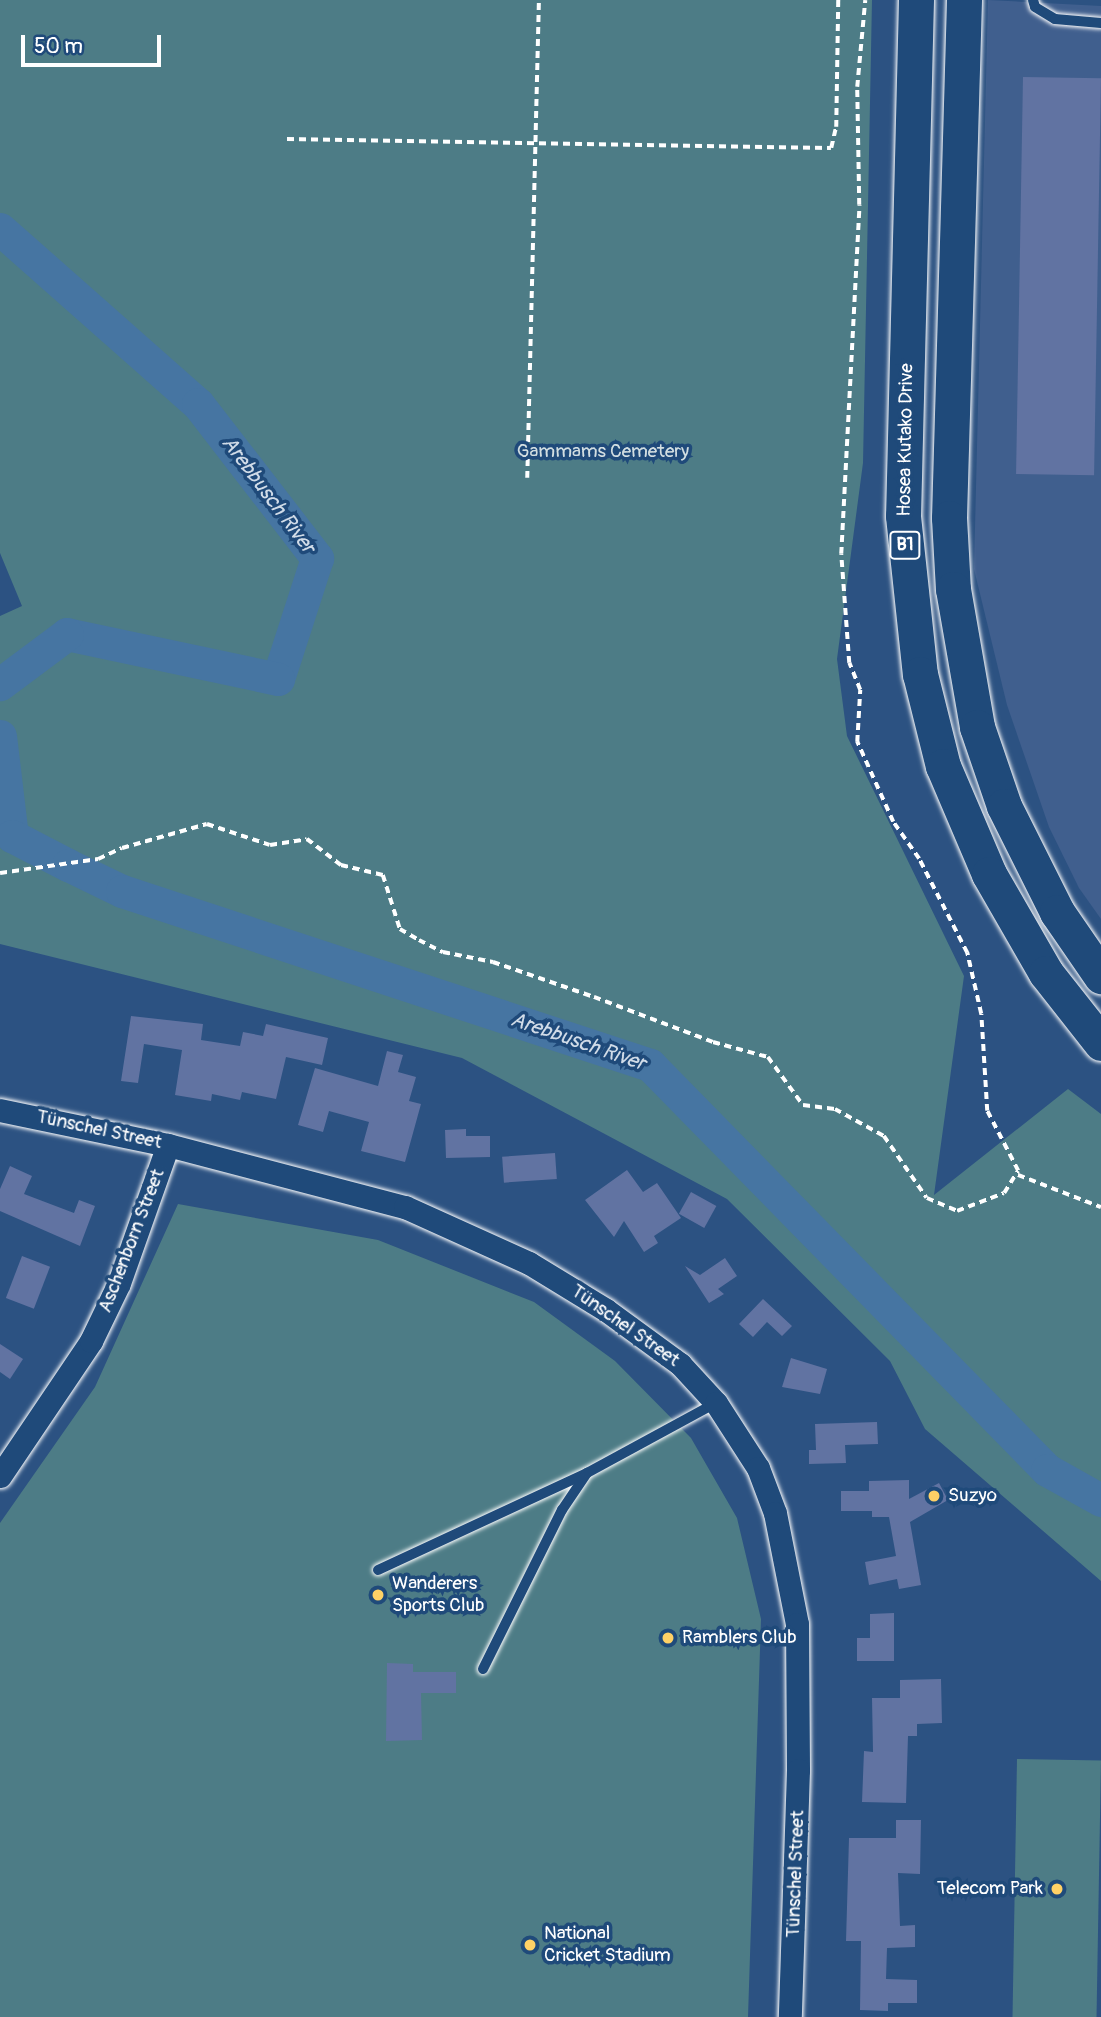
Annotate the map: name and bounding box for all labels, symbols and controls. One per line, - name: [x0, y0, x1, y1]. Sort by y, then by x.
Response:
- scale bar: [24, 21, 164, 65]
- text: 50 m: [34, 33, 83, 60]
- street label: Hosea Kutako Drive: [893, 363, 919, 517]
- water label: Arebbusch River: [216, 431, 320, 559]
- park label: Gammams Cemetery: [517, 441, 689, 463]
- road number: B1: [889, 530, 921, 560]
- water label: Arebbusch River: [507, 1007, 649, 1077]
- street label: Tünschel Street: [34, 1106, 164, 1154]
- street label: Aschenborn Street: [94, 1166, 170, 1316]
- street label: Tünschel Street: [566, 1280, 684, 1372]
- place label: Suzyo: [948, 1485, 997, 1507]
- marker: Suzyo: [926, 1488, 942, 1504]
- place label: Wanderers Sports Club: [392, 1573, 484, 1617]
- marker: Wanderers Sports Club: [370, 1587, 386, 1603]
- place label: Ramblers Club: [682, 1627, 796, 1649]
- marker: Ramblers Club: [660, 1630, 676, 1646]
- street label: Tünschel Street: [782, 1810, 810, 1938]
- place label: Telecom Park: [937, 1878, 1043, 1900]
- marker: Telecom Park: [1049, 1881, 1065, 1897]
- place label: National Cricket Stadium: [544, 1923, 671, 1967]
- marker: National Cricket Stadium: [522, 1937, 538, 1953]

